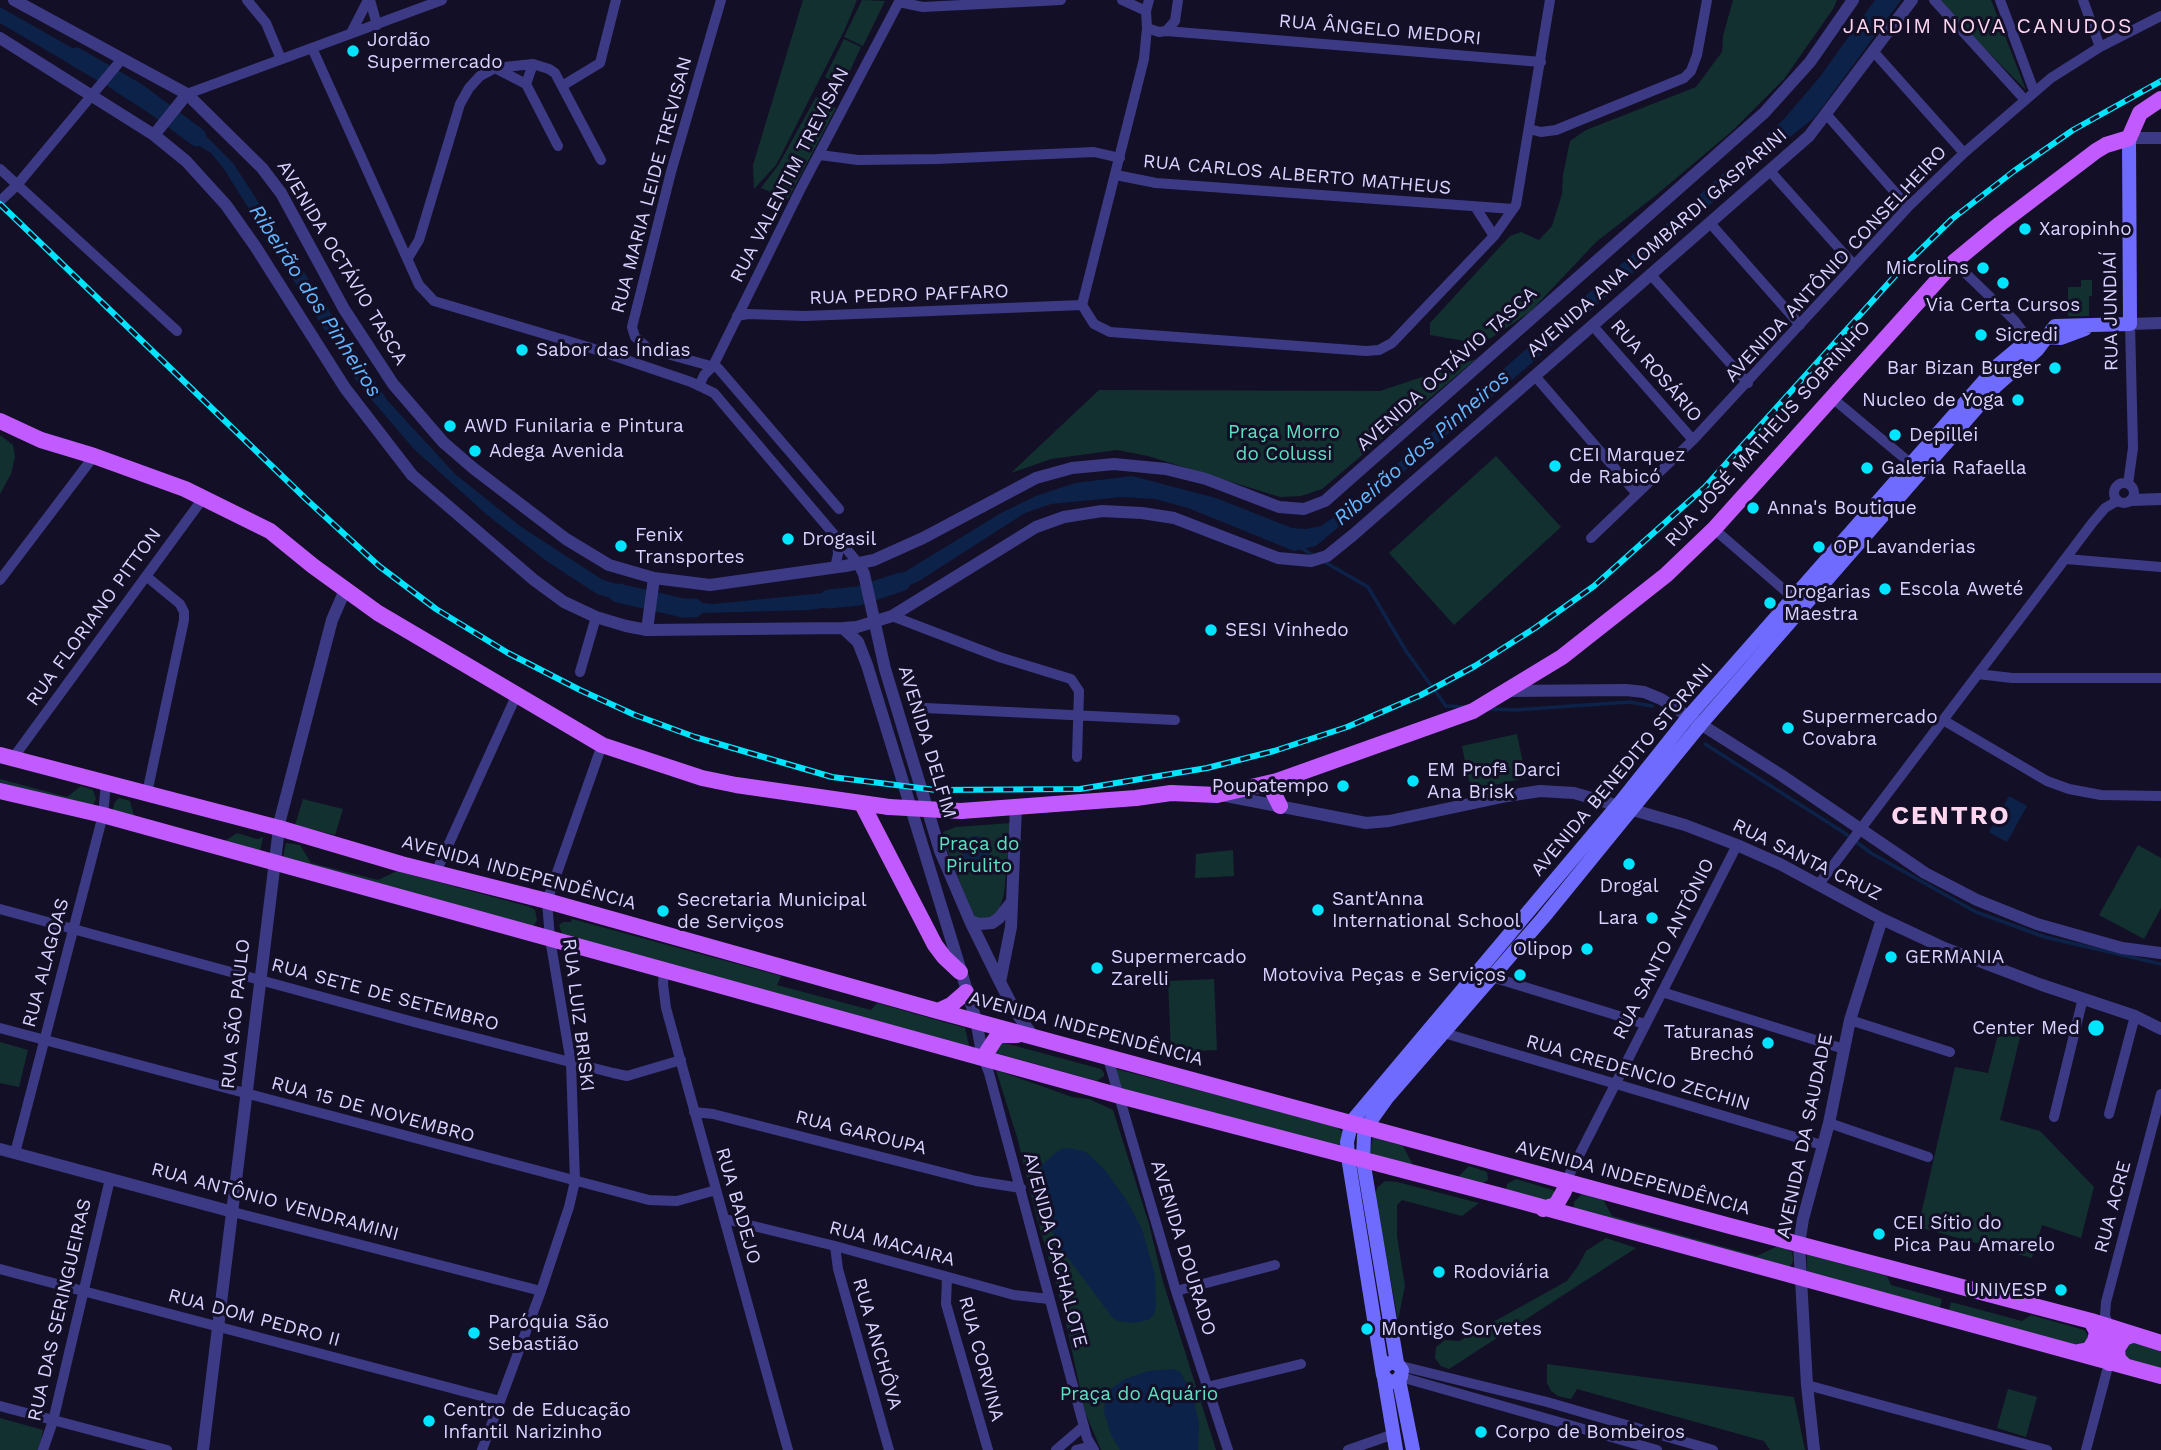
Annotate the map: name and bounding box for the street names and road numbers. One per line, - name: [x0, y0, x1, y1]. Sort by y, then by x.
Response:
- street label: RUA ÂNGELO MEDORI: [1278, 10, 1482, 50]
- street label: RUA MARIA LEIDE TREVISAN: [607, 54, 697, 316]
- street label: RUA VALENTIM TREVISAN: [726, 64, 854, 286]
- street label: AVENIDA ANA LOMBARDI GASPARINI: [1522, 124, 1792, 362]
- street label: AVENIDA ANTÔNIO CONSELHEIRO: [1720, 141, 1952, 387]
- street label: RUA CARLOS ALBERTO MATHEUS: [1142, 150, 1452, 200]
- street label: AVENIDA OCTÁVIO TASCA: [272, 157, 412, 369]
- street label: RUA JUNDIAÍ: [2099, 251, 2123, 371]
- street label: RUA PEDRO PAFFARO: [809, 280, 1009, 310]
- street label: AVENIDA OCTÁVIO TASCA: [1352, 282, 1542, 456]
- street label: RUA ROSÁRIO: [1605, 315, 1707, 427]
- street label: RUA JOSÉ MATHEUS SOBRINHO: [1660, 316, 1876, 552]
- street label: RUA FLORIANO PITTON: [22, 523, 166, 711]
- street label: AVENIDA BENEDITO STORANI: [1526, 659, 1718, 881]
- street label: AVENIDA DELFIM: [893, 663, 961, 821]
- street label: RUA SANTA CRUZ: [1729, 814, 1885, 906]
- street label: AVENIDA INDEPENDÊNCIA: [399, 831, 639, 915]
- street label: RUA SANTO ANTÔNIO: [1608, 855, 1720, 1043]
- street label: RUA ALAGOAS: [18, 896, 74, 1030]
- street label: RUA LUIZ BRISKI: [557, 937, 599, 1093]
- street label: RUA SÃO PAULO: [217, 938, 255, 1090]
- street label: RUA SETE DE SETEMBRO: [269, 954, 501, 1036]
- street label: AVENIDA INDEPENDÊNCIA: [966, 987, 1206, 1071]
- street label: RUA CREDENCIO ZECHIN: [1523, 1030, 1753, 1116]
- street label: AVENIDA DA SAUDADE: [1772, 1031, 1838, 1241]
- street label: RUA 15 DE NOVEMBRO: [269, 1072, 477, 1148]
- street label: RUA GAROUPA: [793, 1106, 929, 1160]
- street label: AVENIDA INDEPENDÊNCIA: [1513, 1136, 1753, 1220]
- street label: RUA BADEJO: [711, 1145, 765, 1267]
- street label: AVENIDA CACHALOTE: [1018, 1150, 1092, 1350]
- street label: RUA ANTÔNIO VENDRAMINI: [149, 1158, 401, 1246]
- street label: AVENIDA DOURADO: [1145, 1158, 1221, 1338]
- street label: RUA ACRE: [2090, 1158, 2136, 1256]
- street label: RUA DAS SERINGUEIRAS: [23, 1197, 97, 1423]
- street label: RUA MACAIRA: [827, 1216, 957, 1272]
- street label: RUA ANCHÔVA: [847, 1276, 907, 1412]
- street label: RUA DOM PEDRO II: [165, 1284, 343, 1352]
- street label: RUA CORVINA: [953, 1294, 1009, 1424]

